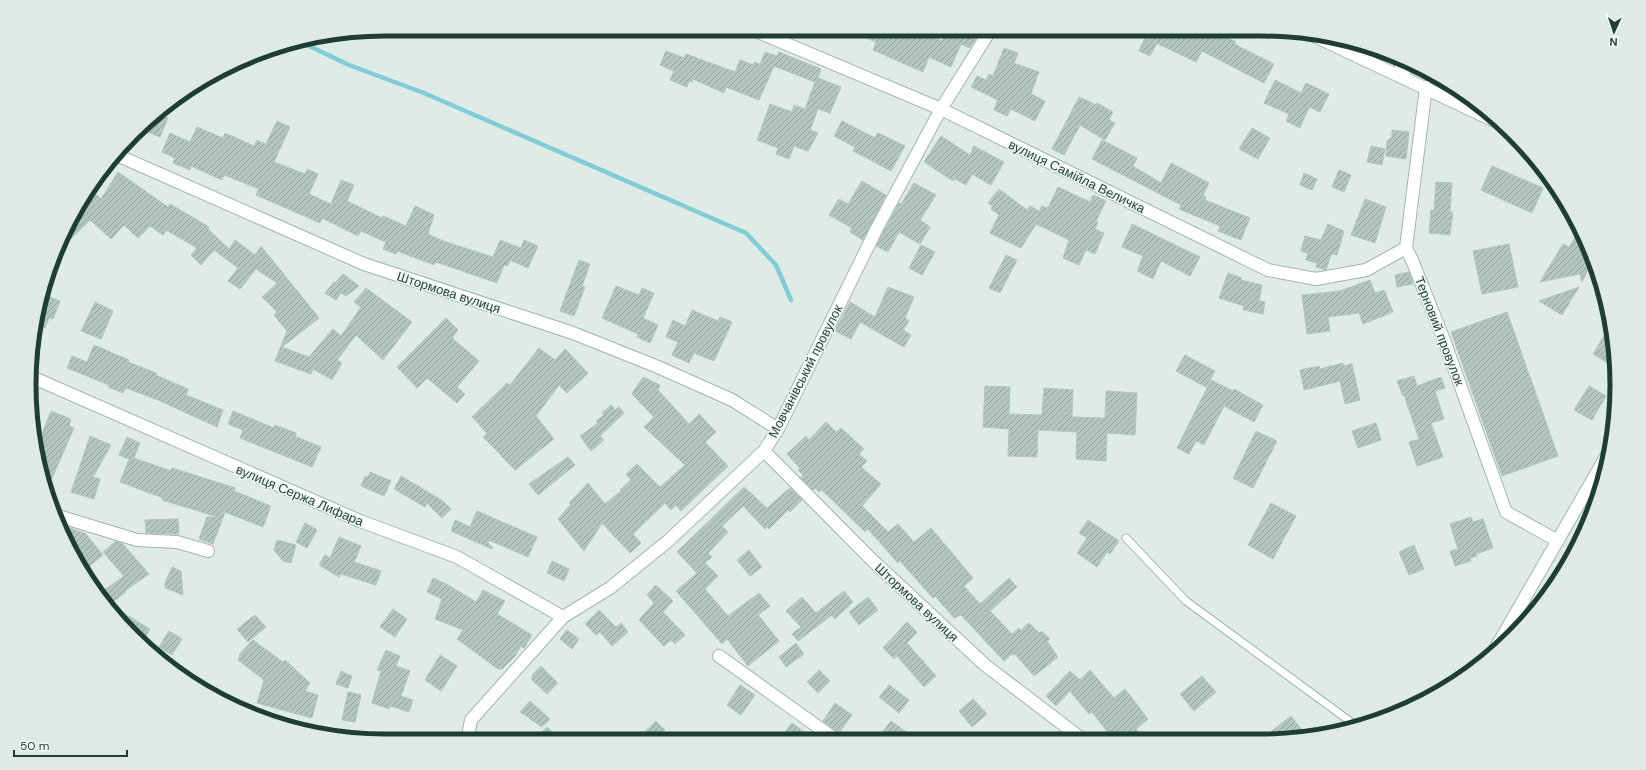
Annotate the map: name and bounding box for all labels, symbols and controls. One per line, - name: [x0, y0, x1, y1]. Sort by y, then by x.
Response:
- north arrow: [1594, 12, 1634, 52]
- text: N: [1609, 35, 1618, 49]
- street label: вулиця Самійла Величка: [1006, 136, 1149, 217]
- street label: Штормова вулиця: [395, 268, 503, 317]
- street label: Терновий провулок: [1411, 274, 1468, 389]
- street label: Мовчанівський провулок: [764, 301, 847, 441]
- street label: вулиця Сержа Лифара: [233, 461, 367, 530]
- street label: Штормова вулиця: [871, 559, 962, 645]
- scale bar: [14, 732, 127, 758]
- text: 50 m: [20, 738, 49, 754]

